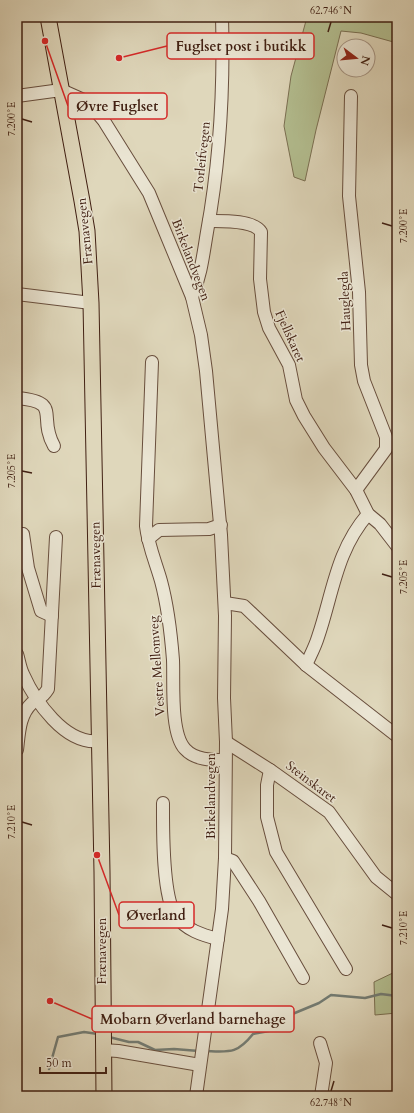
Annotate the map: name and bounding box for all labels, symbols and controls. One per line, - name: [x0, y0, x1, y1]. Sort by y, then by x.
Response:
- text: 62.746°N: [310, 4, 352, 18]
- callout: Fuglset post i butikk: [167, 33, 314, 59]
- text: Fuglset post i butikk: [175, 37, 307, 56]
- north arrow: [336, 38, 376, 78]
- text: N: [356, 54, 374, 68]
- callout: Øvre Fuglset: [68, 93, 167, 119]
- text: Øvre Fuglset: [76, 97, 158, 116]
- text: 7.200°E: [5, 102, 19, 136]
- street label: Torleifvegen: [189, 120, 215, 193]
- street label: Frænavegen: [72, 196, 97, 265]
- text: 7.200°E: [397, 209, 411, 243]
- street label: Birkelandvegen: [167, 216, 215, 304]
- street label: Hauglegda: [334, 270, 356, 331]
- street label: Fjellskaret: [271, 307, 309, 365]
- text: 7.205°E: [5, 454, 19, 488]
- street label: Frænavegen: [86, 521, 106, 589]
- text: 7.205°E: [397, 560, 411, 594]
- street label: Vestre Mellomveg: [144, 614, 169, 717]
- street label: Birkelandvegen: [202, 752, 220, 839]
- street label: Steinskaret: [282, 757, 340, 807]
- text: 7.210°E: [5, 805, 19, 839]
- callout: Øverland: [119, 902, 194, 928]
- text: Øverland: [126, 906, 186, 925]
- text: 7.210°E: [397, 911, 411, 945]
- street label: Frænavegen: [93, 917, 111, 984]
- callout: Mobarn Øverland barnehage: [92, 1006, 294, 1032]
- text: Mobarn Øverland barnehage: [100, 1010, 286, 1029]
- scale bar: [40, 1049, 106, 1075]
- text: 50 m: [46, 1055, 73, 1071]
- text: 62.748°N: [310, 1096, 352, 1110]

